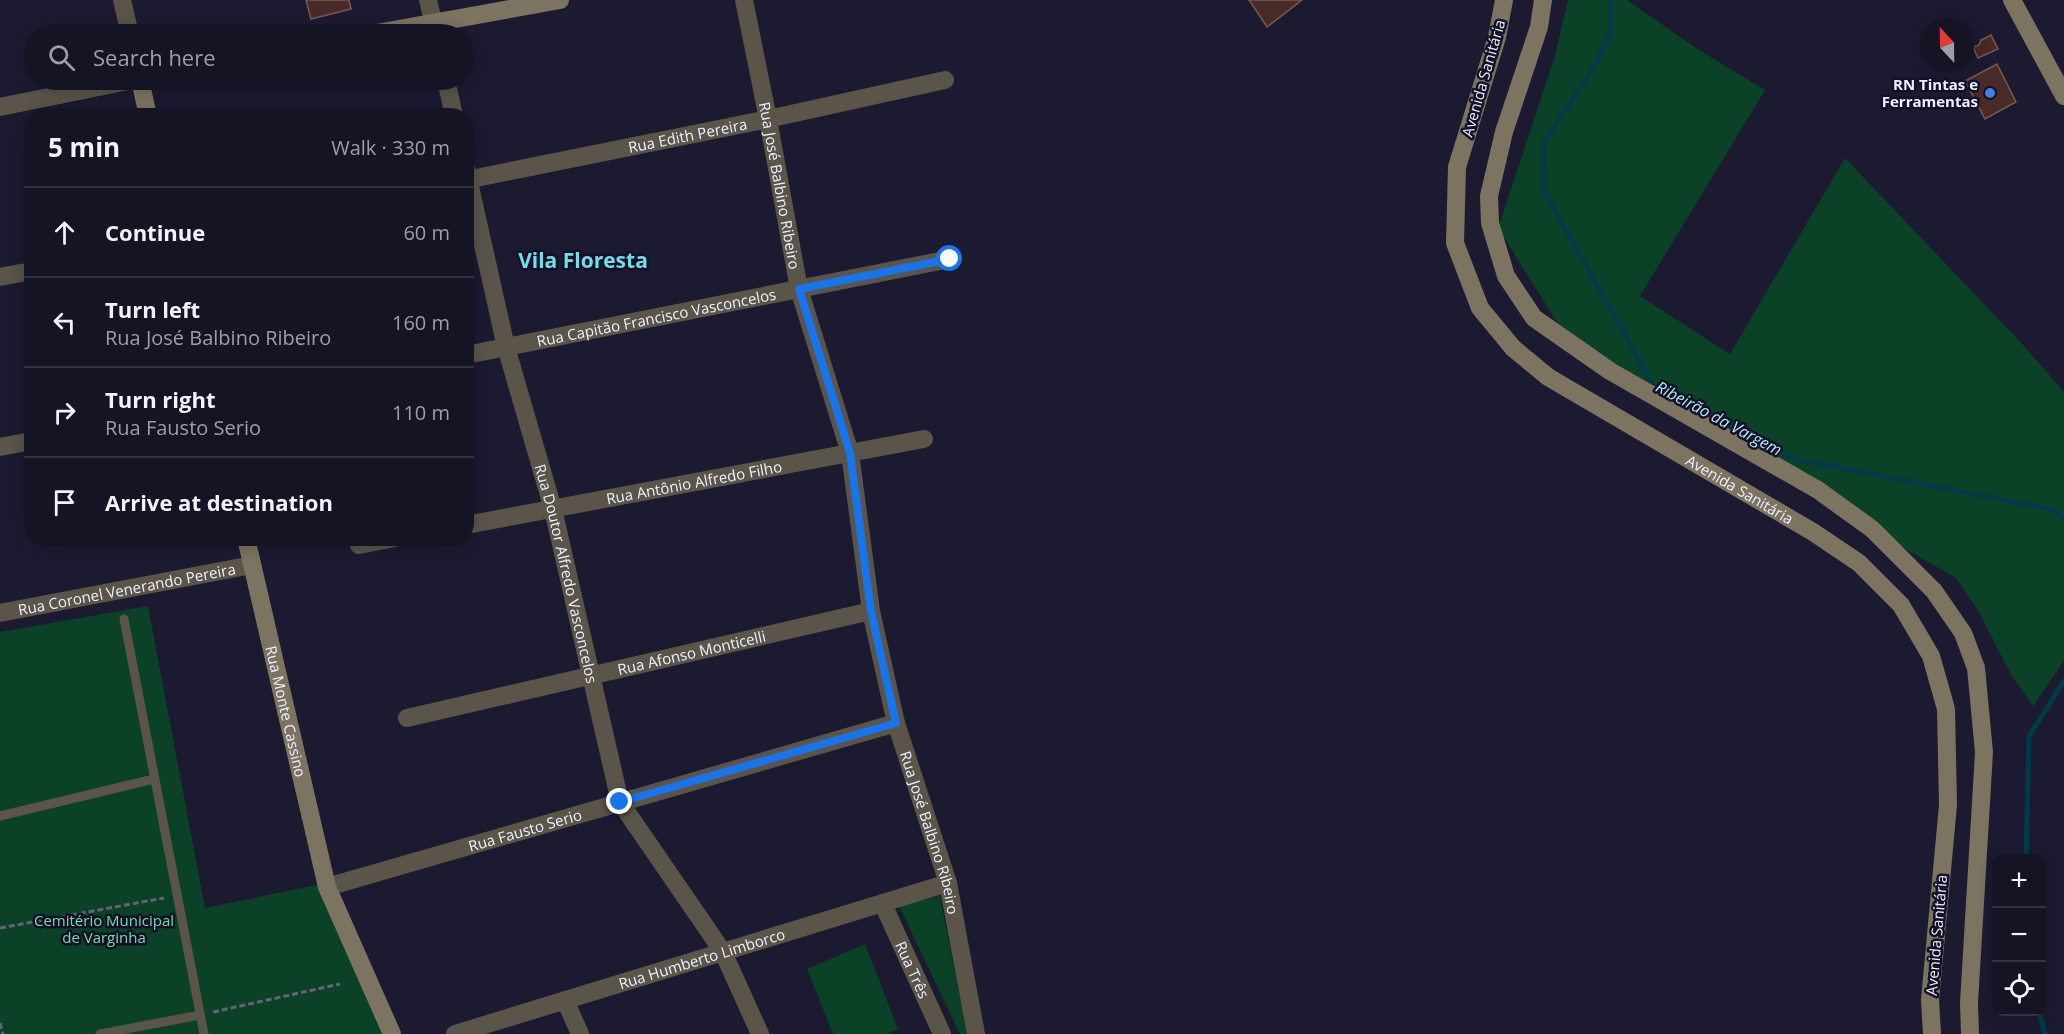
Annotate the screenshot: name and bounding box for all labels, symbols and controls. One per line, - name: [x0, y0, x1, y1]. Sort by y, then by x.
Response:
- street label: Avenida Sanitária: [1457, 17, 1509, 139]
- north arrow: [1920, 18, 1974, 72]
- search box: [24, 24, 474, 90]
- icon: search: [45, 41, 78, 74]
- text: Search here: [93, 42, 216, 72]
- place label: RN Tintas e Ferramentas: [1882, 74, 1978, 111]
- marker: RN Tintas e Ferramentas: [1983, 86, 1997, 100]
- street label: Rua José Balbino Ribeiro: [755, 100, 805, 271]
- street label: Rua Edith Pereira: [626, 113, 749, 157]
- text: 5 min: [48, 129, 120, 165]
- text: Walk · 330 m: [331, 134, 450, 161]
- icon: ahead: [48, 216, 81, 249]
- text: Continue: [105, 217, 205, 247]
- text: 60 m: [403, 219, 450, 246]
- route start: [936, 245, 962, 271]
- district label: Vila Floresta: [518, 246, 648, 274]
- street label: Rua Capitão Francisco Vasconcelos: [535, 284, 778, 351]
- text: Turn left: [105, 294, 200, 324]
- icon: left: [48, 306, 81, 339]
- text: 160 m: [392, 309, 450, 336]
- text: Rua José Balbino Ribeiro: [105, 324, 331, 351]
- water label: Ribeirão da Vargem: [1652, 375, 1786, 461]
- text: Turn right: [105, 384, 216, 414]
- icon: right: [48, 396, 81, 429]
- text: 110 m: [392, 399, 450, 426]
- text: Rua Fausto Serio: [105, 414, 261, 441]
- street label: Avenida Sanitária: [1682, 450, 1797, 529]
- street label: Rua Antônio Alfredo Filho: [605, 456, 784, 508]
- street label: Rua Doutor Alfredo Vasconcelos: [530, 462, 602, 685]
- icon: arrive: [48, 486, 81, 519]
- text: Arrive at destination: [105, 487, 333, 517]
- street label: Rua Coronel Venerando Pereira: [16, 558, 237, 619]
- street label: Rua Afonso Monticelli: [615, 626, 768, 679]
- street label: Rua Monte Cassino: [261, 644, 311, 779]
- street label: Rua José Balbino Ribeiro: [896, 748, 964, 916]
- route end: [606, 788, 632, 814]
- street label: Rua Fausto Serio: [466, 804, 584, 856]
- map controls: [1992, 854, 2046, 1016]
- button: +: [1992, 854, 2046, 908]
- street label: Avenida Sanitária: [1921, 874, 1951, 996]
- button: −: [1992, 908, 2046, 962]
- park label: Cemitério Municipal de Varginha: [34, 910, 174, 947]
- street label: Rua Humberto Limborco: [616, 924, 787, 993]
- street label: Rua Três: [891, 938, 934, 1001]
- button: locate: [1992, 962, 2046, 1016]

